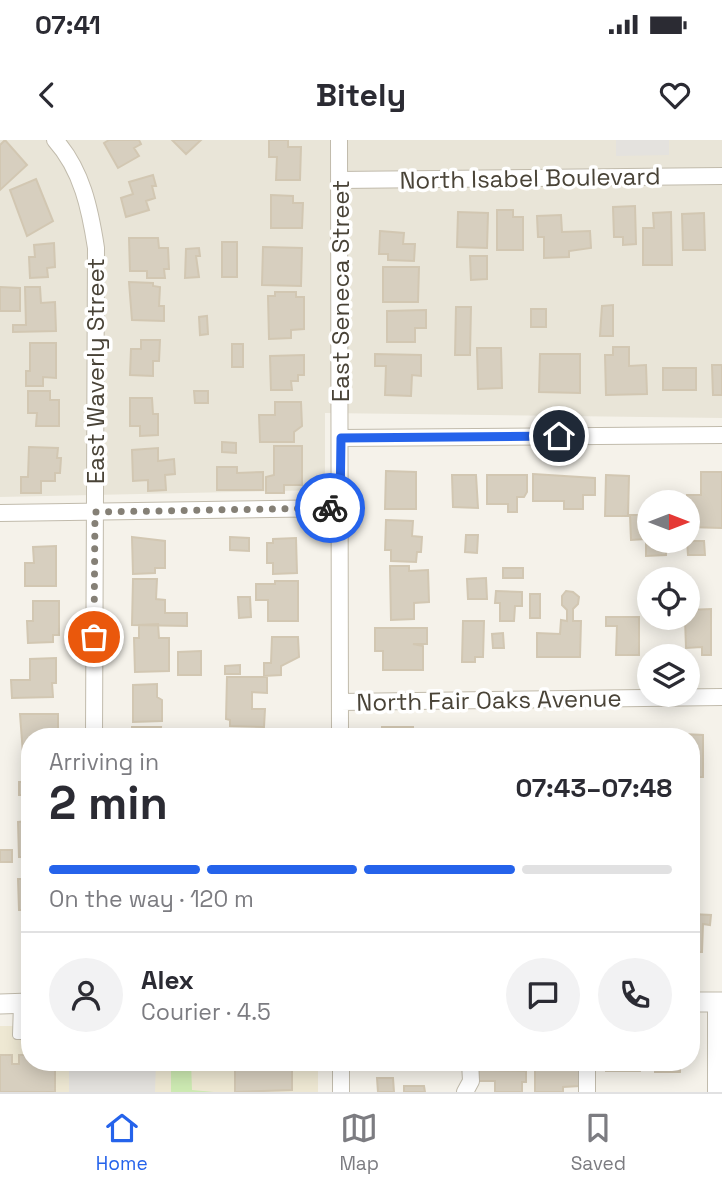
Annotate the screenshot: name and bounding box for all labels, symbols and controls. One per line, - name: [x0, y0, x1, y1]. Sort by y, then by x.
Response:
- text: 07:41: [35, 8, 101, 42]
- text: Bitely: [316, 75, 406, 115]
- icon: back: [28, 76, 66, 114]
- icon: heart: [656, 76, 694, 114]
- street label: North Isabel Boulevard: [399, 160, 661, 196]
- street label: East Seneca Street: [325, 180, 356, 402]
- street label: East Waverly Street: [80, 258, 111, 484]
- pin: [529, 406, 589, 466]
- icon: home: [540, 417, 578, 455]
- courier: [295, 473, 365, 543]
- icon: bike: [311, 489, 349, 527]
- north arrow: [637, 490, 700, 553]
- map controls: [637, 490, 700, 707]
- button: locate: [637, 567, 700, 630]
- pin: [64, 607, 124, 667]
- icon: bag: [75, 618, 113, 656]
- button: layers: [637, 644, 700, 707]
- street label: North Fair Oaks Avenue: [356, 682, 622, 718]
- text: Arriving in: [49, 747, 159, 777]
- text: 07:43–07:48: [515, 771, 672, 805]
- text: 2 min: [49, 774, 168, 832]
- text: On the way · 120 m: [49, 884, 254, 914]
- button: person: [49, 958, 123, 1032]
- button: chat: [506, 958, 580, 1032]
- button: phone: [598, 958, 672, 1032]
- text: Alex: [141, 963, 194, 997]
- text: Courier · 4.5: [141, 997, 271, 1027]
- tab: Home: [96, 1109, 148, 1176]
- tab: Map: [339, 1109, 379, 1176]
- tab: Saved: [571, 1109, 626, 1176]

